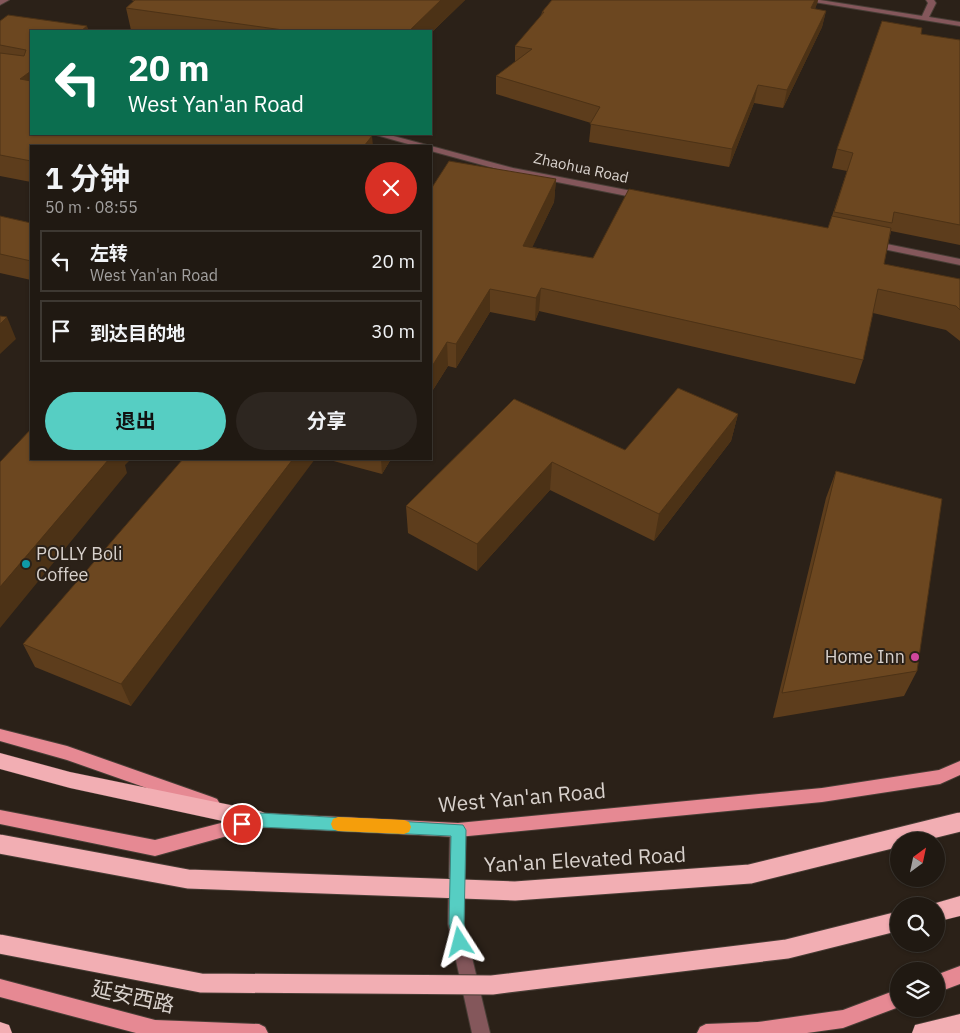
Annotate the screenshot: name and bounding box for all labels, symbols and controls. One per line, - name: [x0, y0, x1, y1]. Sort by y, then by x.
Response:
- text: 20 m: [128, 45, 210, 91]
- icon: left: [45, 50, 110, 115]
- text: West Yan'an Road: [128, 89, 304, 118]
- street label: Zhaohua Road: [532, 148, 630, 187]
- text: 1 分钟: [45, 158, 130, 197]
- button: close: [365, 162, 417, 214]
- text: 50 m · 08:55: [45, 197, 138, 217]
- text: 左转: [90, 241, 128, 265]
- icon: left: [47, 247, 75, 275]
- text: 20 m: [371, 249, 415, 273]
- text: West Yan'an Road: [90, 265, 218, 285]
- icon: arrive: [47, 317, 75, 345]
- text: 30 m: [371, 319, 415, 343]
- text: 到达目的地: [90, 321, 185, 345]
- button: 退出: [45, 392, 226, 450]
- button: 分享: [236, 392, 417, 450]
- place label: POLLY Boli Coffee: [36, 542, 123, 586]
- marker: POLLY Boli Coffee: [20, 558, 32, 570]
- place label: Home Inn: [825, 645, 905, 668]
- marker: Home Inn: [909, 651, 921, 663]
- street label: West Yan'an Road: [437, 776, 607, 818]
- pin: [221, 803, 263, 845]
- icon: arrive: [228, 810, 256, 838]
- north arrow: [890, 832, 945, 888]
- map controls: [890, 832, 945, 1017]
- street label: Yan'an Elevated Road: [483, 840, 687, 878]
- button: search: [890, 897, 945, 952]
- position arrow: [433, 915, 485, 967]
- button: layers: [890, 962, 945, 1017]
- street label: 延安西路: [89, 974, 177, 1018]

